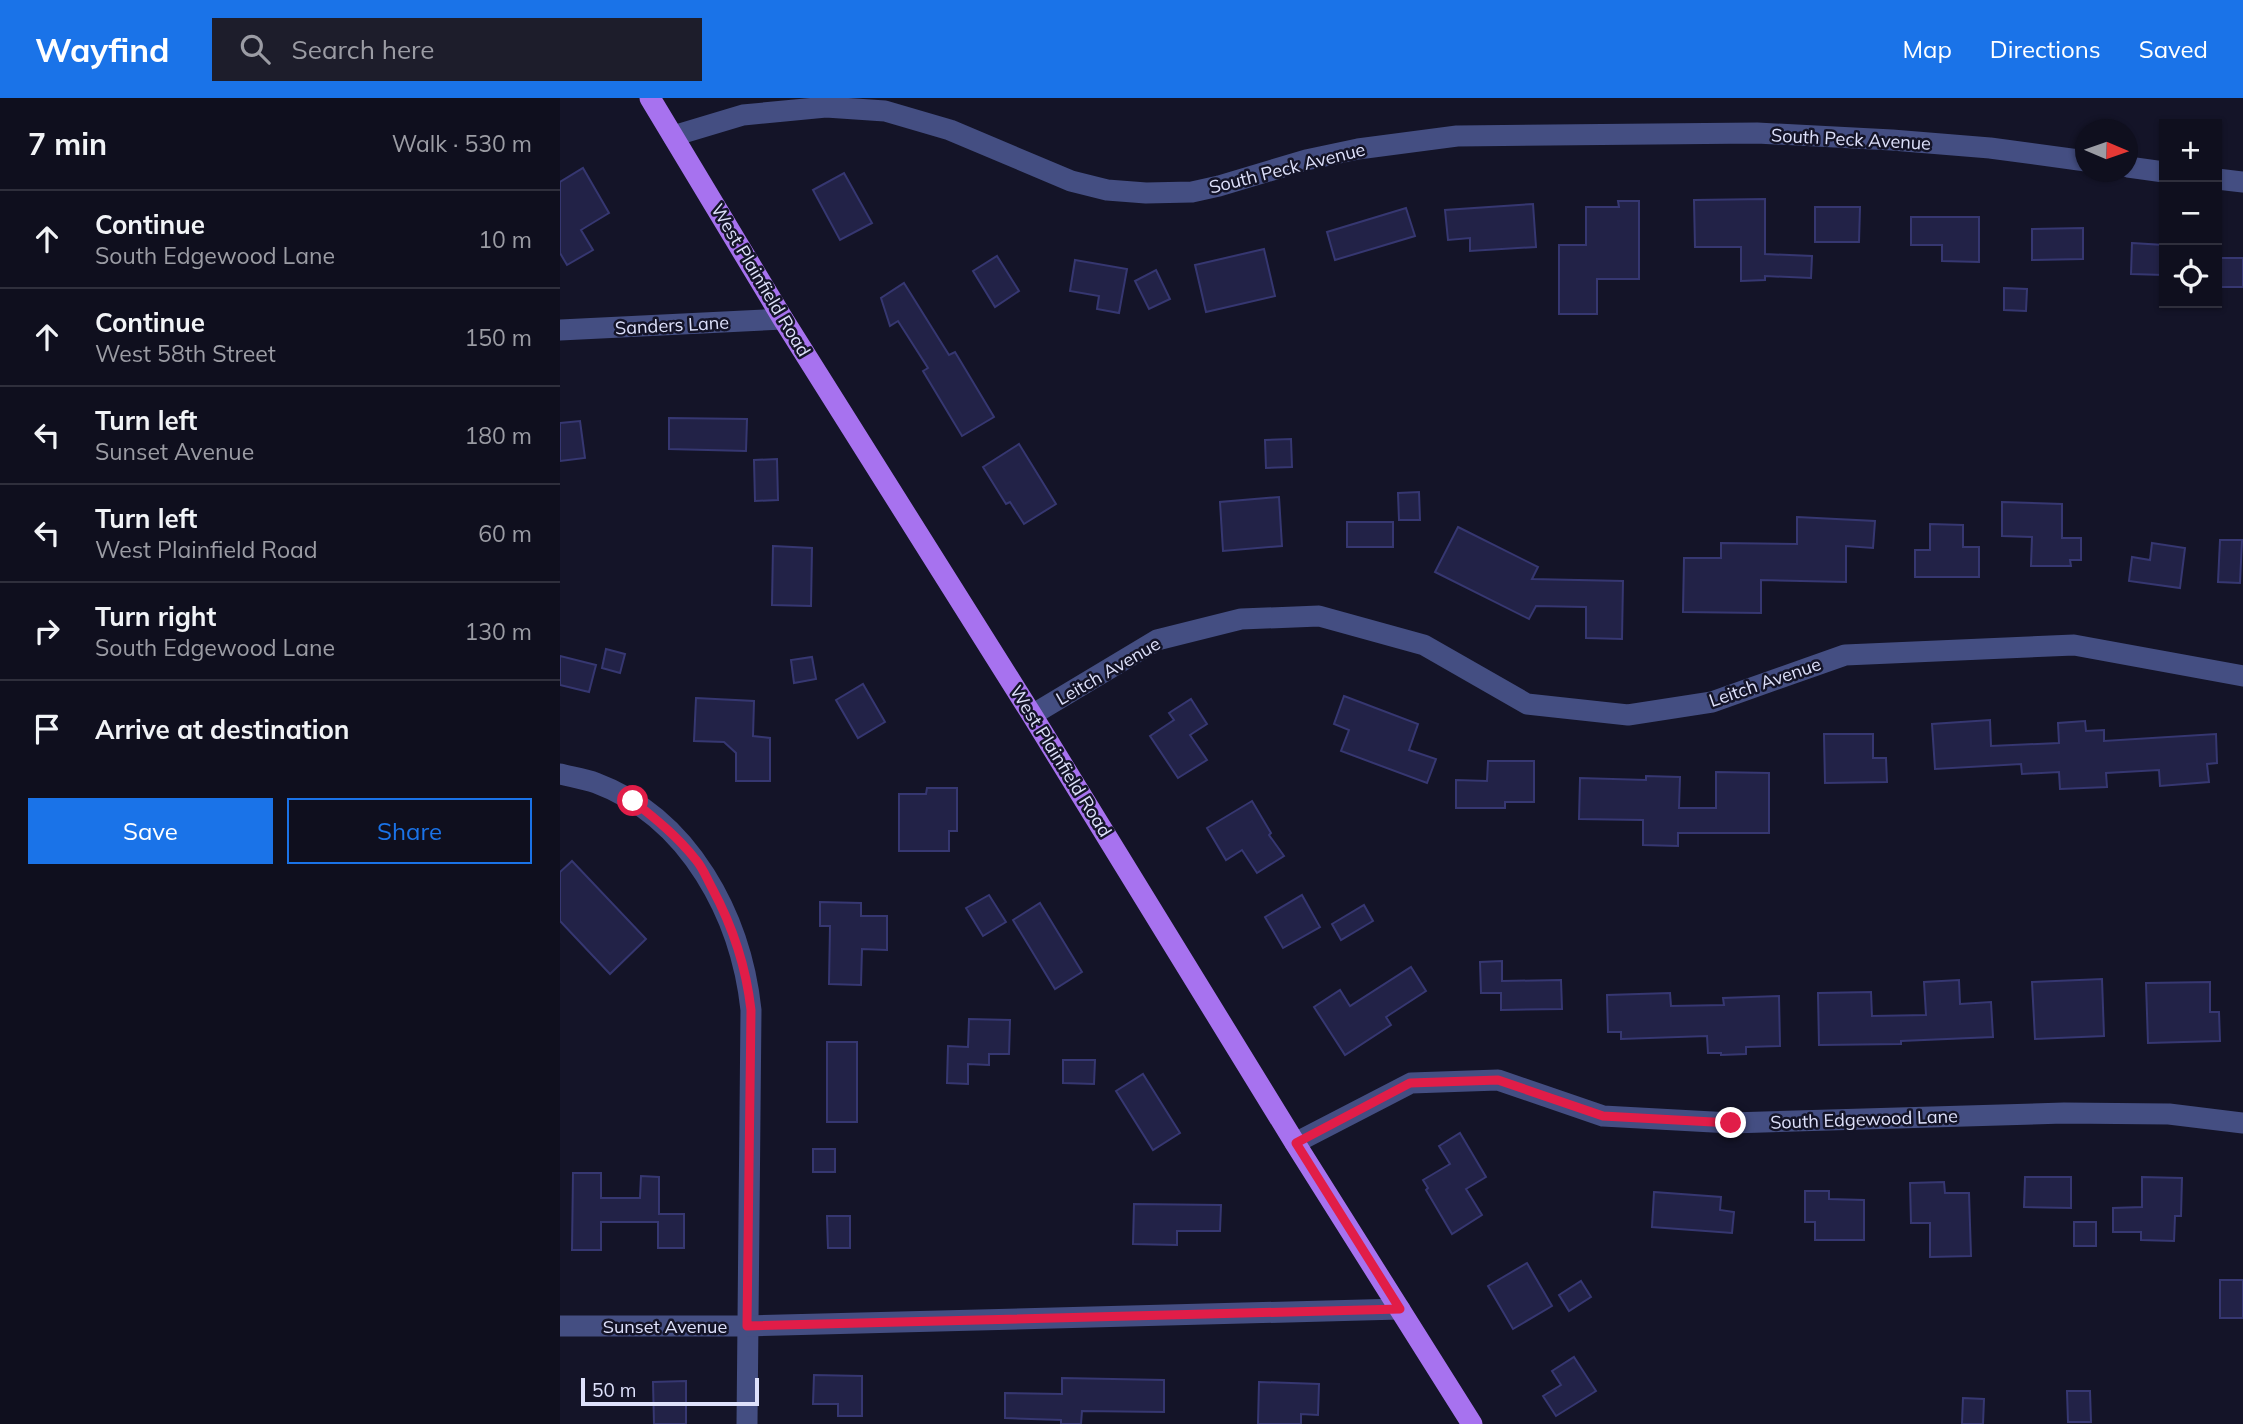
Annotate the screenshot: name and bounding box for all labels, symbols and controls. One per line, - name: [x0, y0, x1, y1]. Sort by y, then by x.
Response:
- search box: [212, 18, 702, 81]
- text: Wayfind: [35, 29, 170, 70]
- icon: search: [236, 30, 274, 68]
- text: Search here: [292, 33, 434, 66]
- text: Map: [1902, 34, 1952, 64]
- text: Directions: [1990, 34, 2101, 64]
- text: Saved: [2139, 34, 2208, 64]
- north arrow: [2075, 119, 2138, 182]
- map controls: [2159, 119, 2222, 308]
- button: +: [2159, 119, 2222, 182]
- street label: South Peck Avenue: [1770, 123, 1932, 155]
- text: 7 min: [28, 125, 107, 163]
- text: Walk · 530 m: [392, 129, 532, 158]
- street label: South Peck Avenue: [1207, 137, 1367, 199]
- button: −: [2159, 182, 2222, 245]
- street label: West Plainfield Road: [706, 199, 816, 361]
- text: Continue: [95, 208, 205, 241]
- icon: ahead: [28, 220, 66, 258]
- text: 10 m: [478, 225, 532, 254]
- text: South Edgewood Lane: [95, 241, 335, 270]
- button: locate: [2159, 245, 2222, 308]
- text: Continue: [95, 306, 205, 339]
- street label: Sanders Lane: [614, 311, 730, 339]
- icon: ahead: [28, 318, 66, 356]
- text: 150 m: [464, 323, 532, 352]
- text: West 58th Street: [95, 339, 276, 368]
- text: Turn left: [95, 404, 197, 437]
- icon: left: [28, 416, 66, 454]
- text: 180 m: [464, 421, 532, 450]
- text: Sunset Avenue: [95, 437, 254, 466]
- text: Turn left: [95, 502, 197, 535]
- icon: left: [28, 514, 66, 552]
- text: 60 m: [478, 519, 532, 548]
- text: West Plainfield Road: [95, 535, 318, 564]
- text: Turn right: [95, 600, 216, 633]
- icon: right: [28, 612, 66, 650]
- text: 130 m: [464, 617, 532, 646]
- street label: Leitch Avenue: [1052, 632, 1164, 710]
- text: South Edgewood Lane: [95, 633, 335, 662]
- street label: Leitch Avenue: [1706, 652, 1824, 712]
- street label: West Plainfield Road: [1005, 681, 1117, 841]
- icon: arrive: [28, 710, 66, 748]
- text: Arrive at destination: [95, 713, 350, 746]
- route start: [617, 785, 648, 816]
- button: Save: [28, 798, 273, 864]
- button: Share: [287, 798, 532, 864]
- street label: South Edgewood Lane: [1770, 1104, 1958, 1134]
- route end: [1715, 1107, 1746, 1138]
- street label: Sunset Avenue: [603, 1315, 727, 1338]
- scale bar: [581, 1375, 760, 1407]
- text: 50 m: [592, 1378, 636, 1402]

